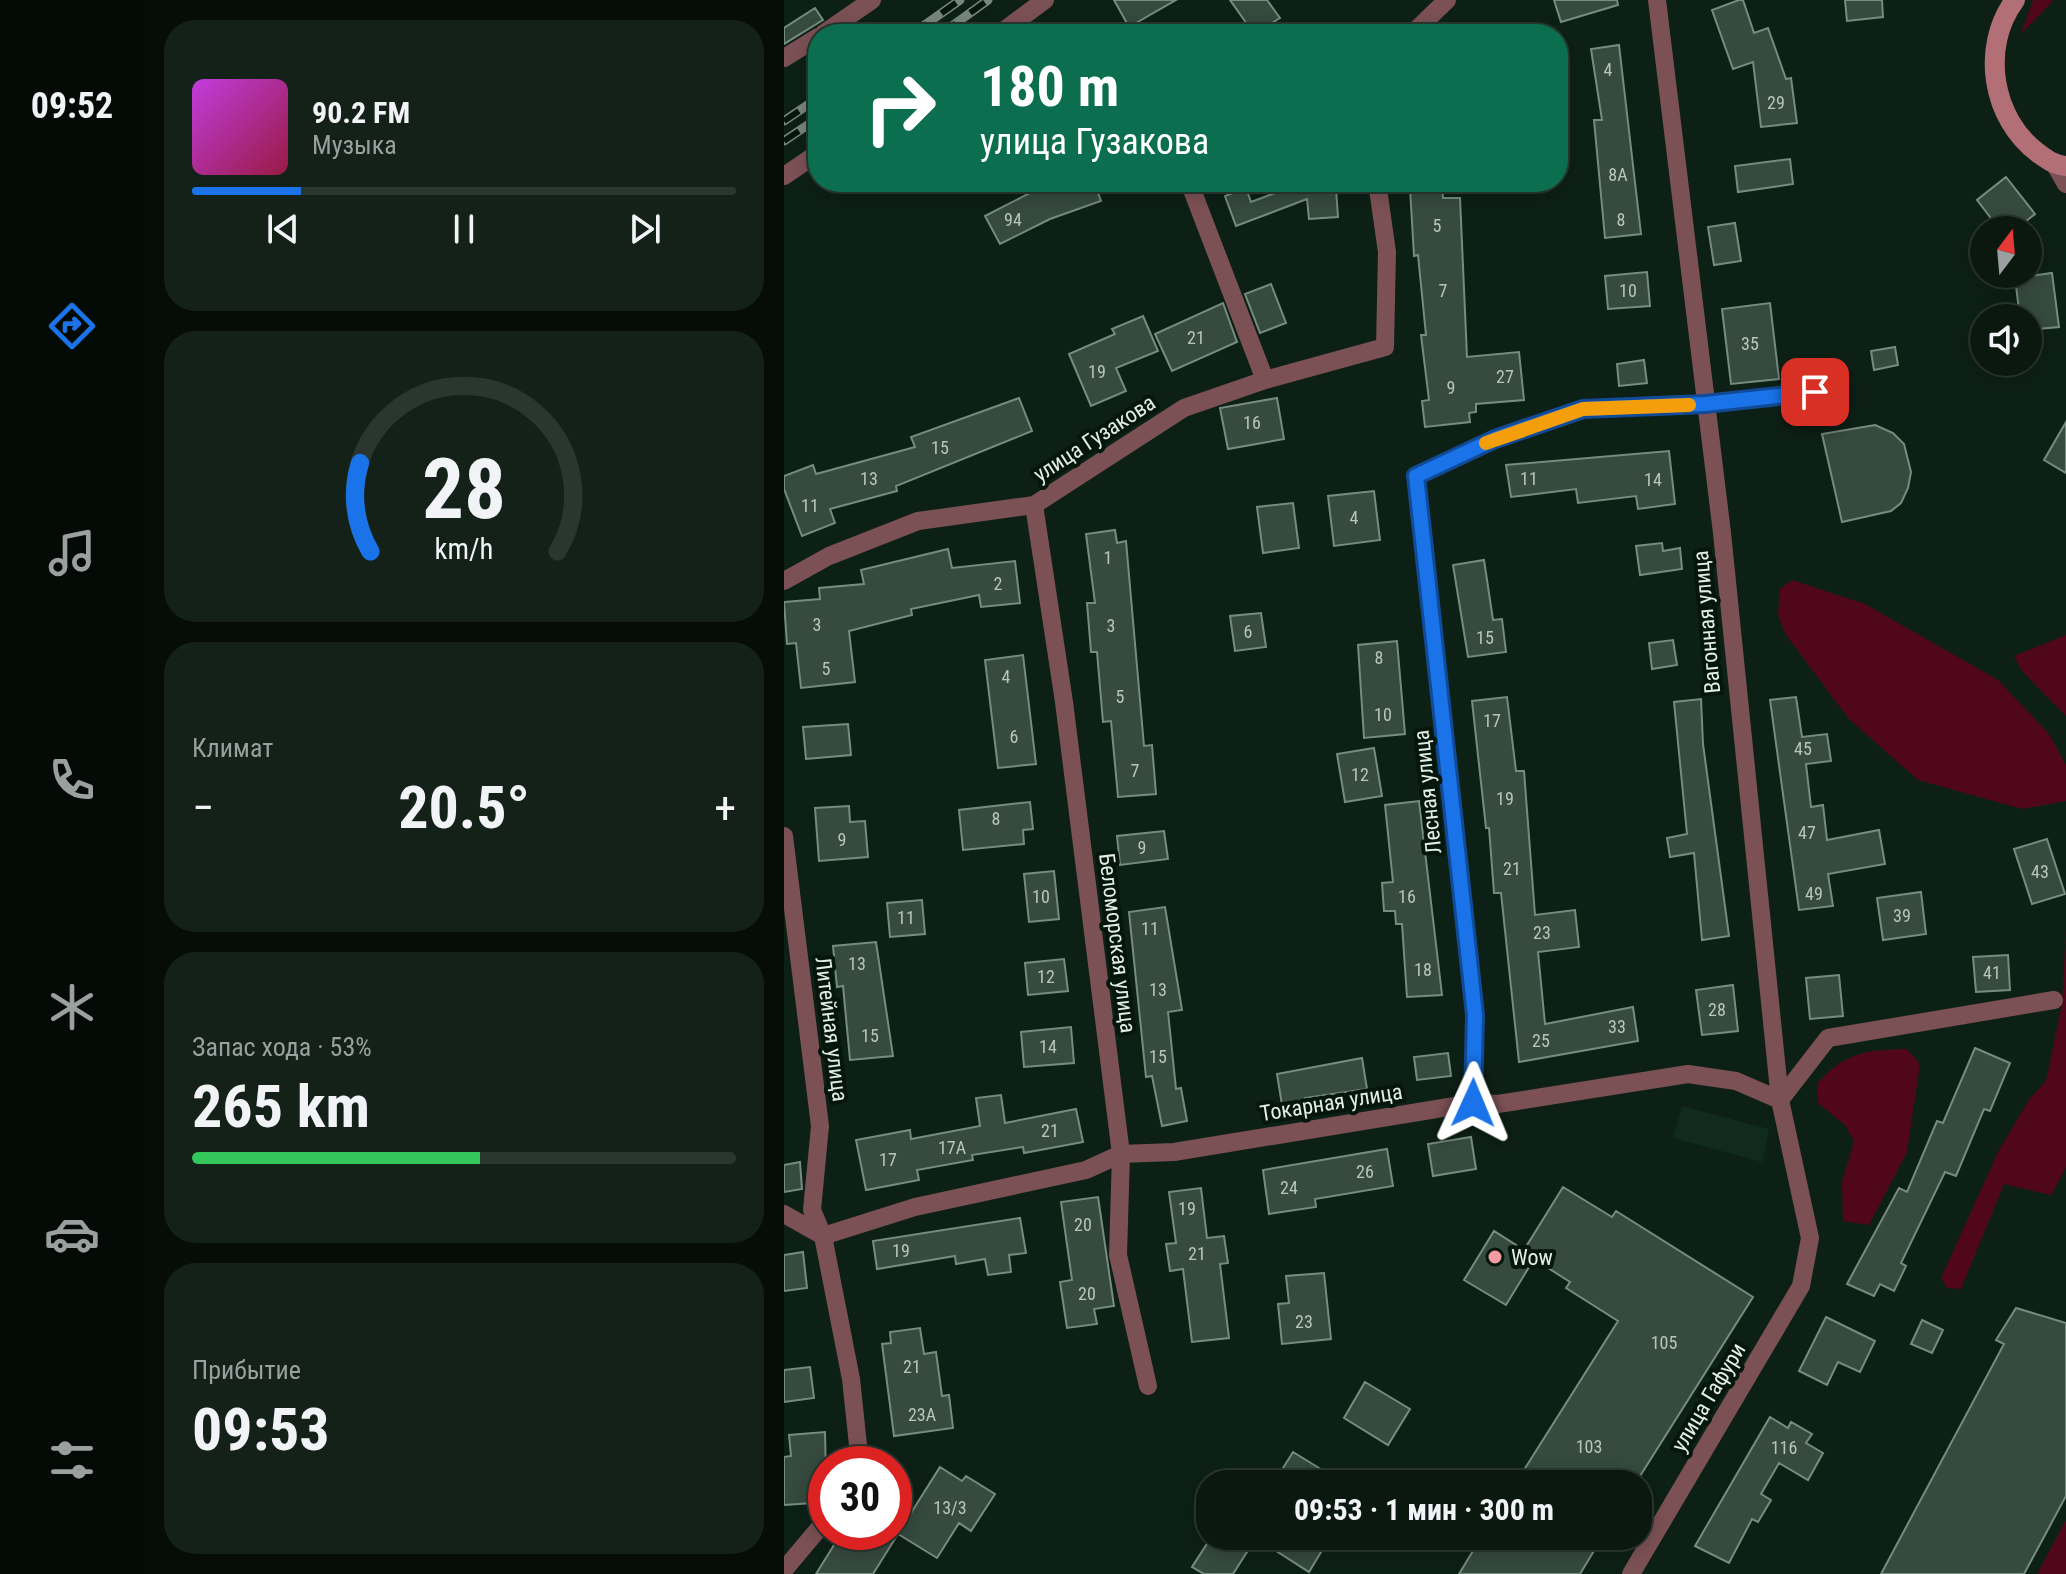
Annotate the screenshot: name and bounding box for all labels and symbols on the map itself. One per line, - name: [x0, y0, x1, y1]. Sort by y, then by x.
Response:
- house number: 4: [1604, 59, 1613, 80]
- house number: 29: [1767, 92, 1785, 113]
- house number: 8А: [1608, 164, 1628, 185]
- house number: 94: [1004, 209, 1022, 230]
- house number: 8: [1617, 209, 1625, 230]
- house number: 5: [1433, 215, 1442, 236]
- north arrow: [1970, 216, 2042, 288]
- house number: 7: [1439, 280, 1448, 301]
- house number: 10: [1619, 280, 1637, 301]
- house number: 21: [1187, 327, 1205, 348]
- house number: 35: [1741, 333, 1759, 354]
- pin: [1781, 358, 1849, 426]
- house number: 19: [1088, 361, 1106, 382]
- house number: 27: [1496, 366, 1514, 387]
- house number: 9: [1447, 377, 1455, 398]
- street label: улица Гузакова: [1029, 390, 1160, 487]
- house number: 16: [1243, 412, 1261, 433]
- house number: 15: [931, 437, 949, 458]
- house number: 13: [860, 468, 878, 489]
- house number: 11: [1520, 468, 1538, 489]
- house number: 14: [1644, 469, 1662, 490]
- house number: 11: [801, 495, 819, 516]
- house number: 4: [1350, 507, 1359, 528]
- house number: 1: [1104, 547, 1112, 568]
- street label: Вагонная улица: [1688, 549, 1725, 694]
- house number: 2: [994, 573, 1003, 594]
- house number: 3: [813, 614, 821, 635]
- house number: 3: [1107, 615, 1115, 636]
- house number: 6: [1244, 621, 1252, 642]
- house number: 15: [1476, 627, 1494, 648]
- house number: 8: [1375, 647, 1383, 668]
- house number: 5: [822, 658, 831, 679]
- house number: 4: [1002, 666, 1011, 687]
- house number: 5: [1116, 686, 1125, 707]
- house number: 10: [1374, 704, 1392, 725]
- house number: 17: [1483, 710, 1501, 731]
- house number: 6: [1010, 726, 1018, 747]
- street label: Лесная улица: [1409, 729, 1446, 855]
- house number: 45: [1794, 738, 1812, 759]
- house number: 7: [1131, 760, 1140, 781]
- house number: 12: [1351, 764, 1369, 785]
- house number: 19: [1496, 788, 1514, 809]
- house number: 8: [992, 808, 1000, 829]
- house number: 47: [1798, 822, 1816, 843]
- house number: 9: [838, 829, 846, 850]
- house number: 9: [1138, 837, 1146, 858]
- street label: Беломорская улица: [1094, 852, 1141, 1034]
- house number: 21: [1503, 858, 1521, 879]
- house number: 43: [2031, 861, 2049, 882]
- house number: 49: [1805, 883, 1823, 904]
- house number: 10: [1032, 886, 1050, 907]
- house number: 16: [1398, 886, 1416, 907]
- house number: 39: [1893, 905, 1911, 926]
- house number: 11: [897, 907, 915, 928]
- house number: 11: [1141, 918, 1159, 939]
- house number: 23: [1533, 922, 1551, 943]
- house number: 13: [848, 953, 866, 974]
- street label: Литейная улица: [810, 955, 853, 1103]
- house number: 18: [1414, 959, 1432, 980]
- house number: 41: [1983, 962, 2001, 983]
- house number: 12: [1037, 966, 1055, 987]
- house number: 13: [1149, 979, 1167, 1000]
- house number: 28: [1708, 999, 1726, 1020]
- house number: 33: [1608, 1016, 1626, 1037]
- house number: 15: [861, 1025, 879, 1046]
- house number: 25: [1532, 1030, 1550, 1051]
- house number: 14: [1039, 1036, 1057, 1057]
- house number: 15: [1149, 1046, 1167, 1067]
- position arrow: [1431, 1061, 1515, 1145]
- street label: Токарная улица: [1258, 1079, 1404, 1126]
- house number: 21: [1041, 1120, 1059, 1141]
- house number: 17А: [938, 1137, 967, 1158]
- house number: 17: [879, 1149, 897, 1170]
- house number: 26: [1356, 1161, 1374, 1182]
- house number: 24: [1280, 1177, 1298, 1198]
- house number: 19: [1178, 1198, 1196, 1219]
- house number: 20: [1074, 1214, 1092, 1235]
- house number: 19: [892, 1240, 910, 1261]
- house number: 21: [1188, 1243, 1206, 1264]
- place label: Wow: [1511, 1245, 1553, 1270]
- marker: Wow: [1486, 1248, 1504, 1266]
- house number: 20: [1078, 1283, 1096, 1304]
- house number: 23: [1295, 1311, 1313, 1332]
- house number: 105: [1651, 1332, 1677, 1353]
- street label: улица Гафури: [1666, 1338, 1751, 1456]
- house number: 21: [903, 1356, 921, 1377]
- house number: 23А: [908, 1404, 937, 1425]
- house number: 103: [1576, 1436, 1602, 1457]
- house number: 116: [1771, 1437, 1797, 1458]
- speed limit sign: 30: [808, 1446, 912, 1550]
- house number: 13/3: [933, 1497, 967, 1518]

